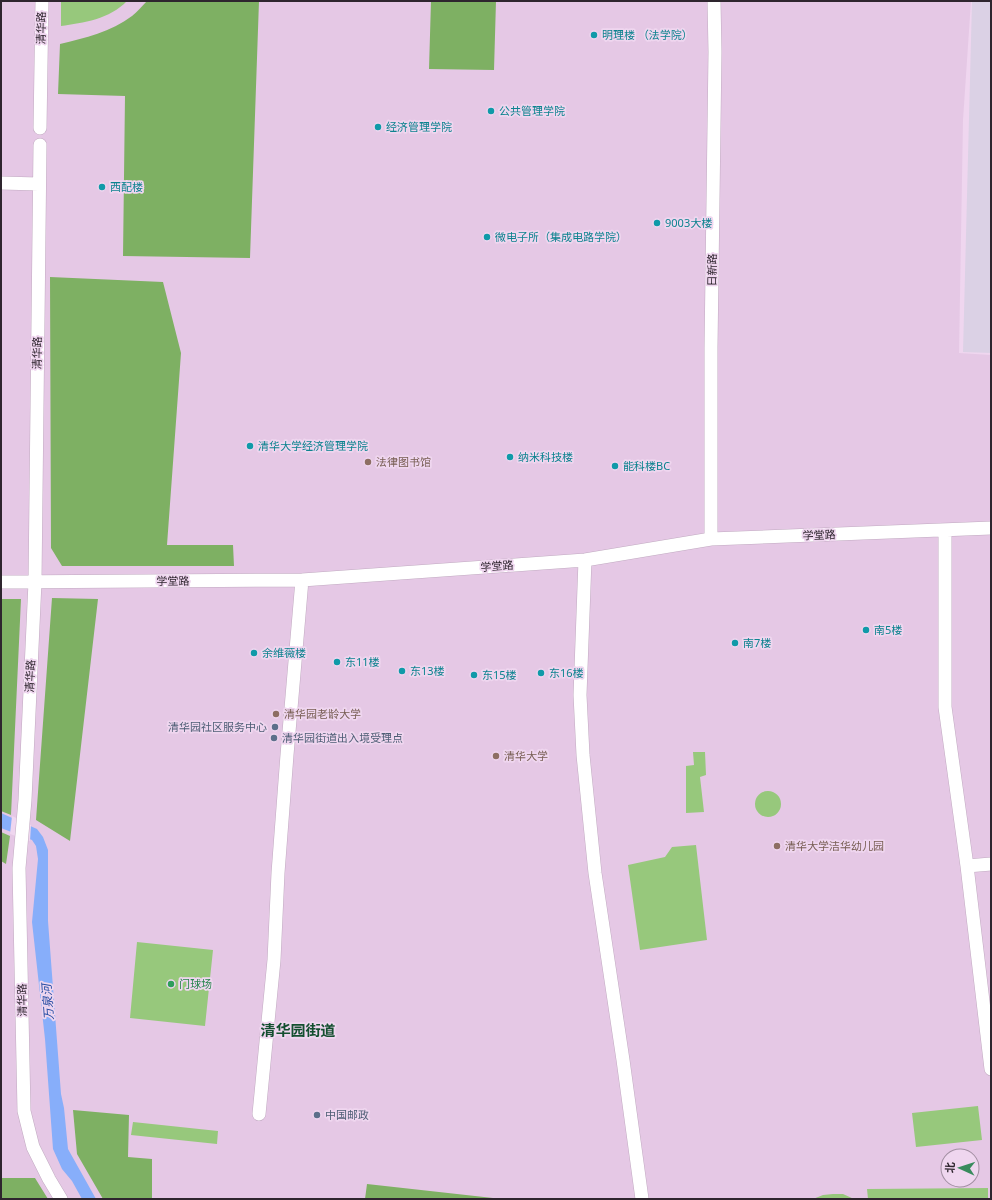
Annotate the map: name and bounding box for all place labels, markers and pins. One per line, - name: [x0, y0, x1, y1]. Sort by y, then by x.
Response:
- place label: 明理楼 （法学院）: [602, 27, 693, 42]
- marker: 明理楼 （法学院）: [589, 30, 599, 40]
- place label: 公共管理学院: [499, 103, 565, 118]
- marker: 公共管理学院: [486, 106, 496, 116]
- place label: 经济管理学院: [386, 119, 452, 134]
- marker: 经济管理学院: [373, 122, 383, 132]
- place label: 西配楼: [110, 179, 143, 194]
- marker: 西配楼: [97, 182, 107, 192]
- place label: 9003大楼: [665, 215, 712, 230]
- marker: 9003大楼: [652, 218, 662, 228]
- place label: 微电子所（集成电路学院）: [494, 229, 627, 244]
- marker: 微电子所（集成电路学院）: [482, 232, 492, 242]
- place label: 清华大学经济管理学院: [258, 438, 368, 453]
- marker: 清华大学经济管理学院: [245, 441, 255, 451]
- place label: 纳米科技楼: [518, 449, 573, 464]
- marker: 纳米科技楼: [505, 452, 515, 462]
- place label: 法律图书馆: [376, 454, 431, 469]
- marker: 法律图书馆: [363, 457, 373, 467]
- place label: 能科楼BC: [623, 458, 670, 473]
- marker: 能科楼BC: [610, 461, 620, 471]
- place label: 南5楼: [874, 622, 902, 637]
- marker: 南5楼: [861, 625, 871, 635]
- place label: 南7楼: [743, 635, 771, 650]
- marker: 南7楼: [730, 638, 740, 648]
- place label: 余维薇楼: [262, 645, 306, 660]
- marker: 余维薇楼: [249, 648, 259, 658]
- place label: 东11楼: [345, 654, 380, 669]
- marker: 东11楼: [332, 657, 342, 667]
- place label: 东13楼: [410, 663, 445, 678]
- place label: 东16楼: [549, 665, 584, 680]
- marker: 东13楼: [397, 666, 407, 676]
- place label: 东15楼: [482, 667, 517, 682]
- marker: 东16楼: [536, 668, 546, 678]
- marker: 东15楼: [469, 670, 479, 680]
- place label: 清华园老龄大学: [284, 706, 361, 721]
- marker: 清华园老龄大学: [271, 709, 281, 719]
- place label: 清华园社区服务中心: [168, 719, 267, 734]
- marker: 清华园社区服务中心: [270, 722, 280, 732]
- place label: 清华园街道出入境受理点: [282, 730, 403, 745]
- marker: 清华园街道出入境受理点: [269, 733, 279, 743]
- place label: 清华大学: [504, 748, 548, 763]
- marker: 清华大学: [491, 751, 501, 761]
- place label: 清华大学洁华幼儿园: [785, 838, 884, 853]
- marker: 清华大学洁华幼儿园: [772, 841, 782, 851]
- place label: 门球场: [179, 976, 212, 991]
- marker: 门球场: [166, 979, 176, 989]
- place label: 中国邮政: [325, 1107, 369, 1122]
- marker: 中国邮政: [312, 1110, 322, 1120]

